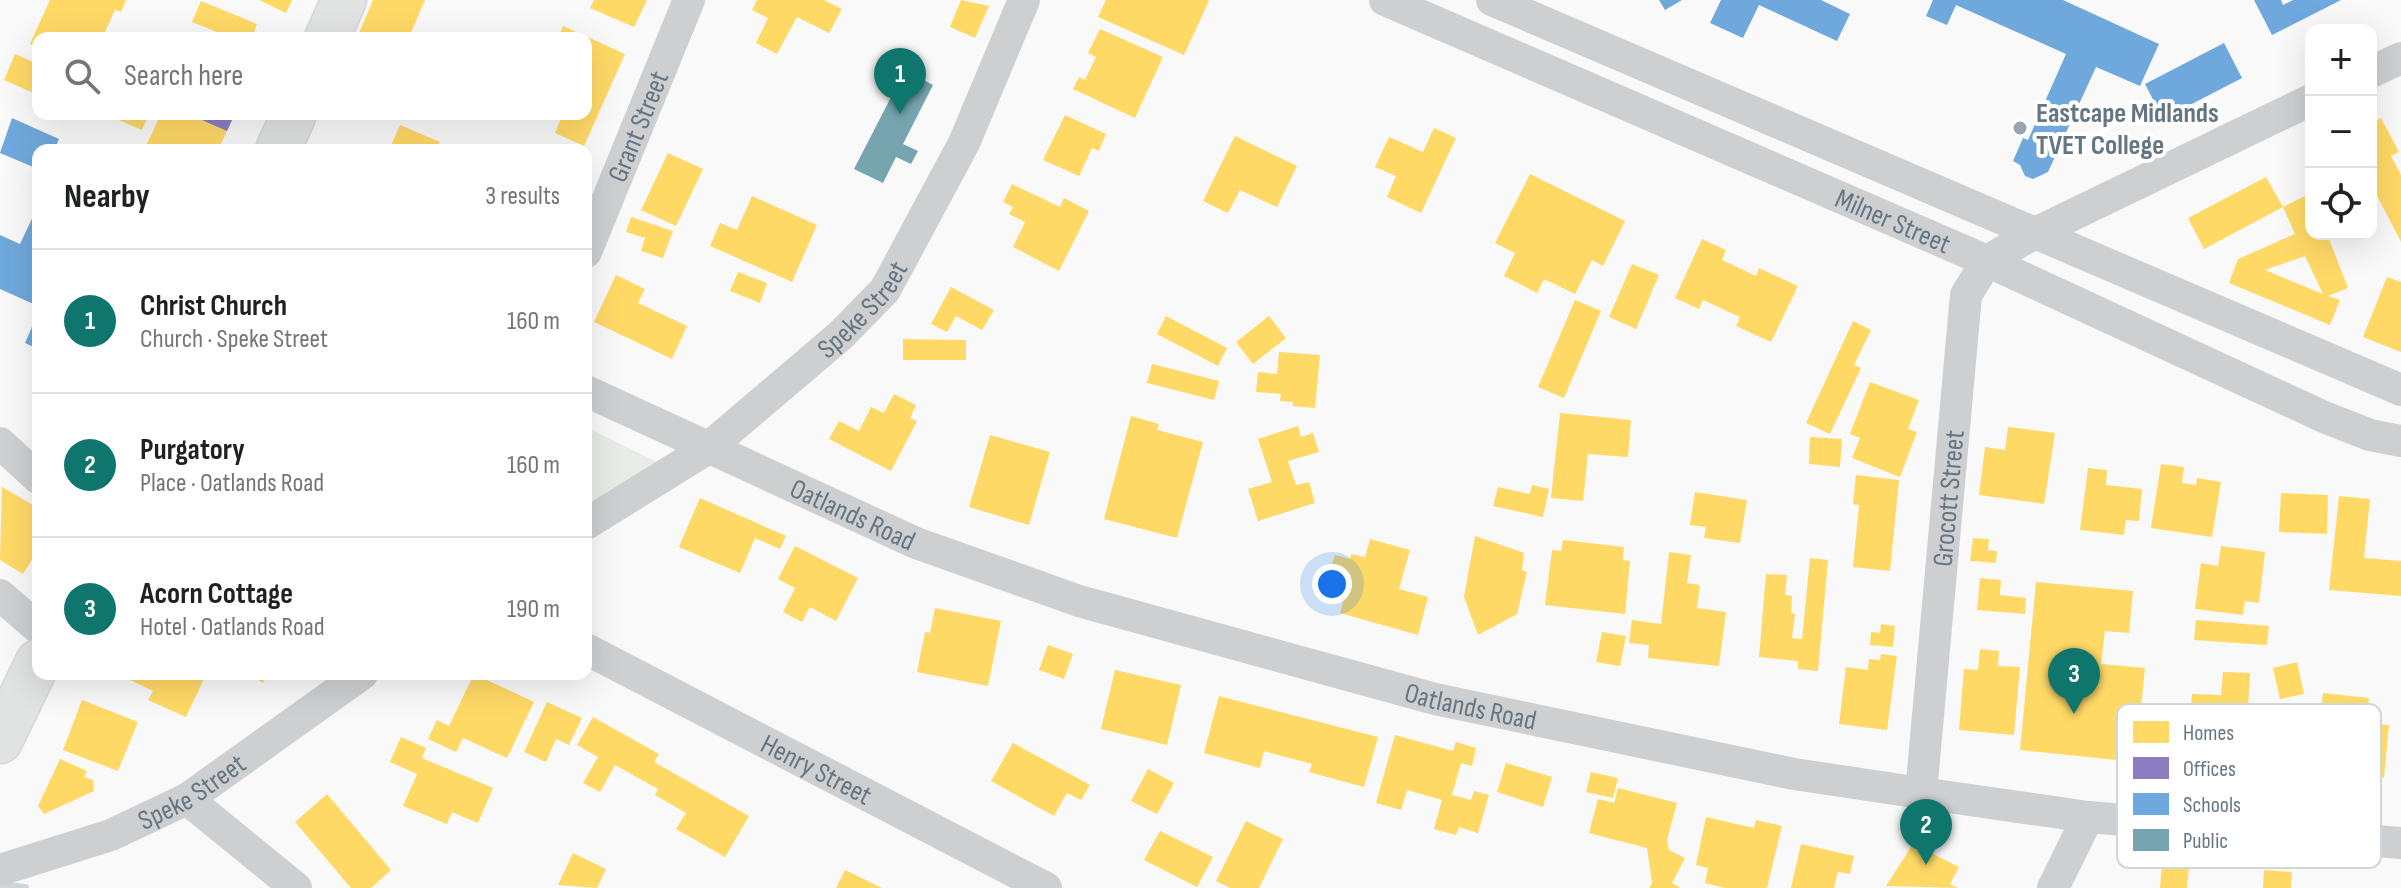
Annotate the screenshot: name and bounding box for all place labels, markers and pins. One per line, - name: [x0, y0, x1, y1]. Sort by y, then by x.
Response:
- pin: 1: [874, 48, 926, 114]
- place label: Eastcape Midlands TVET College: [2036, 97, 2219, 162]
- marker: Eastcape Midlands TVET College: [2011, 119, 2029, 137]
- pin: 3: [2048, 648, 2100, 714]
- pin: 2: [1900, 799, 1952, 865]

